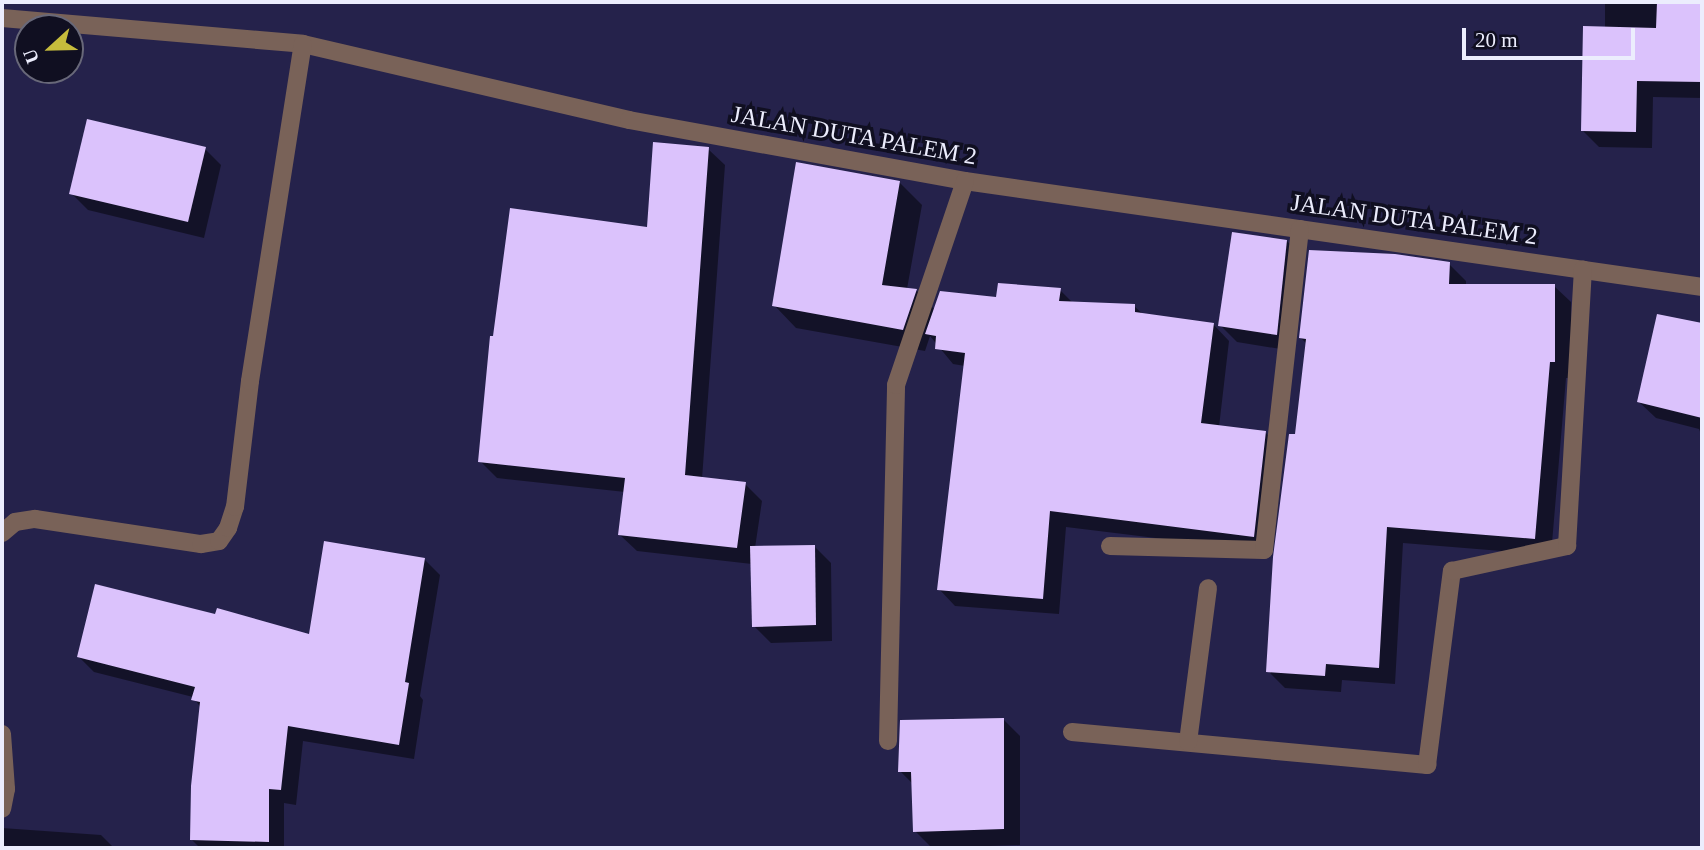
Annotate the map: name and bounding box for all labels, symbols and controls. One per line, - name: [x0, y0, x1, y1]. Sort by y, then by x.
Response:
- north arrow: [14, 14, 84, 84]
- scale bar: [1466, 14, 1639, 58]
- text: 20 m: [1475, 28, 1518, 52]
- text: U: [19, 46, 43, 67]
- street label: JALAN DUTA PALEM 2: [728, 100, 980, 172]
- street label: JALAN DUTA PALEM 2: [1288, 188, 1540, 252]

